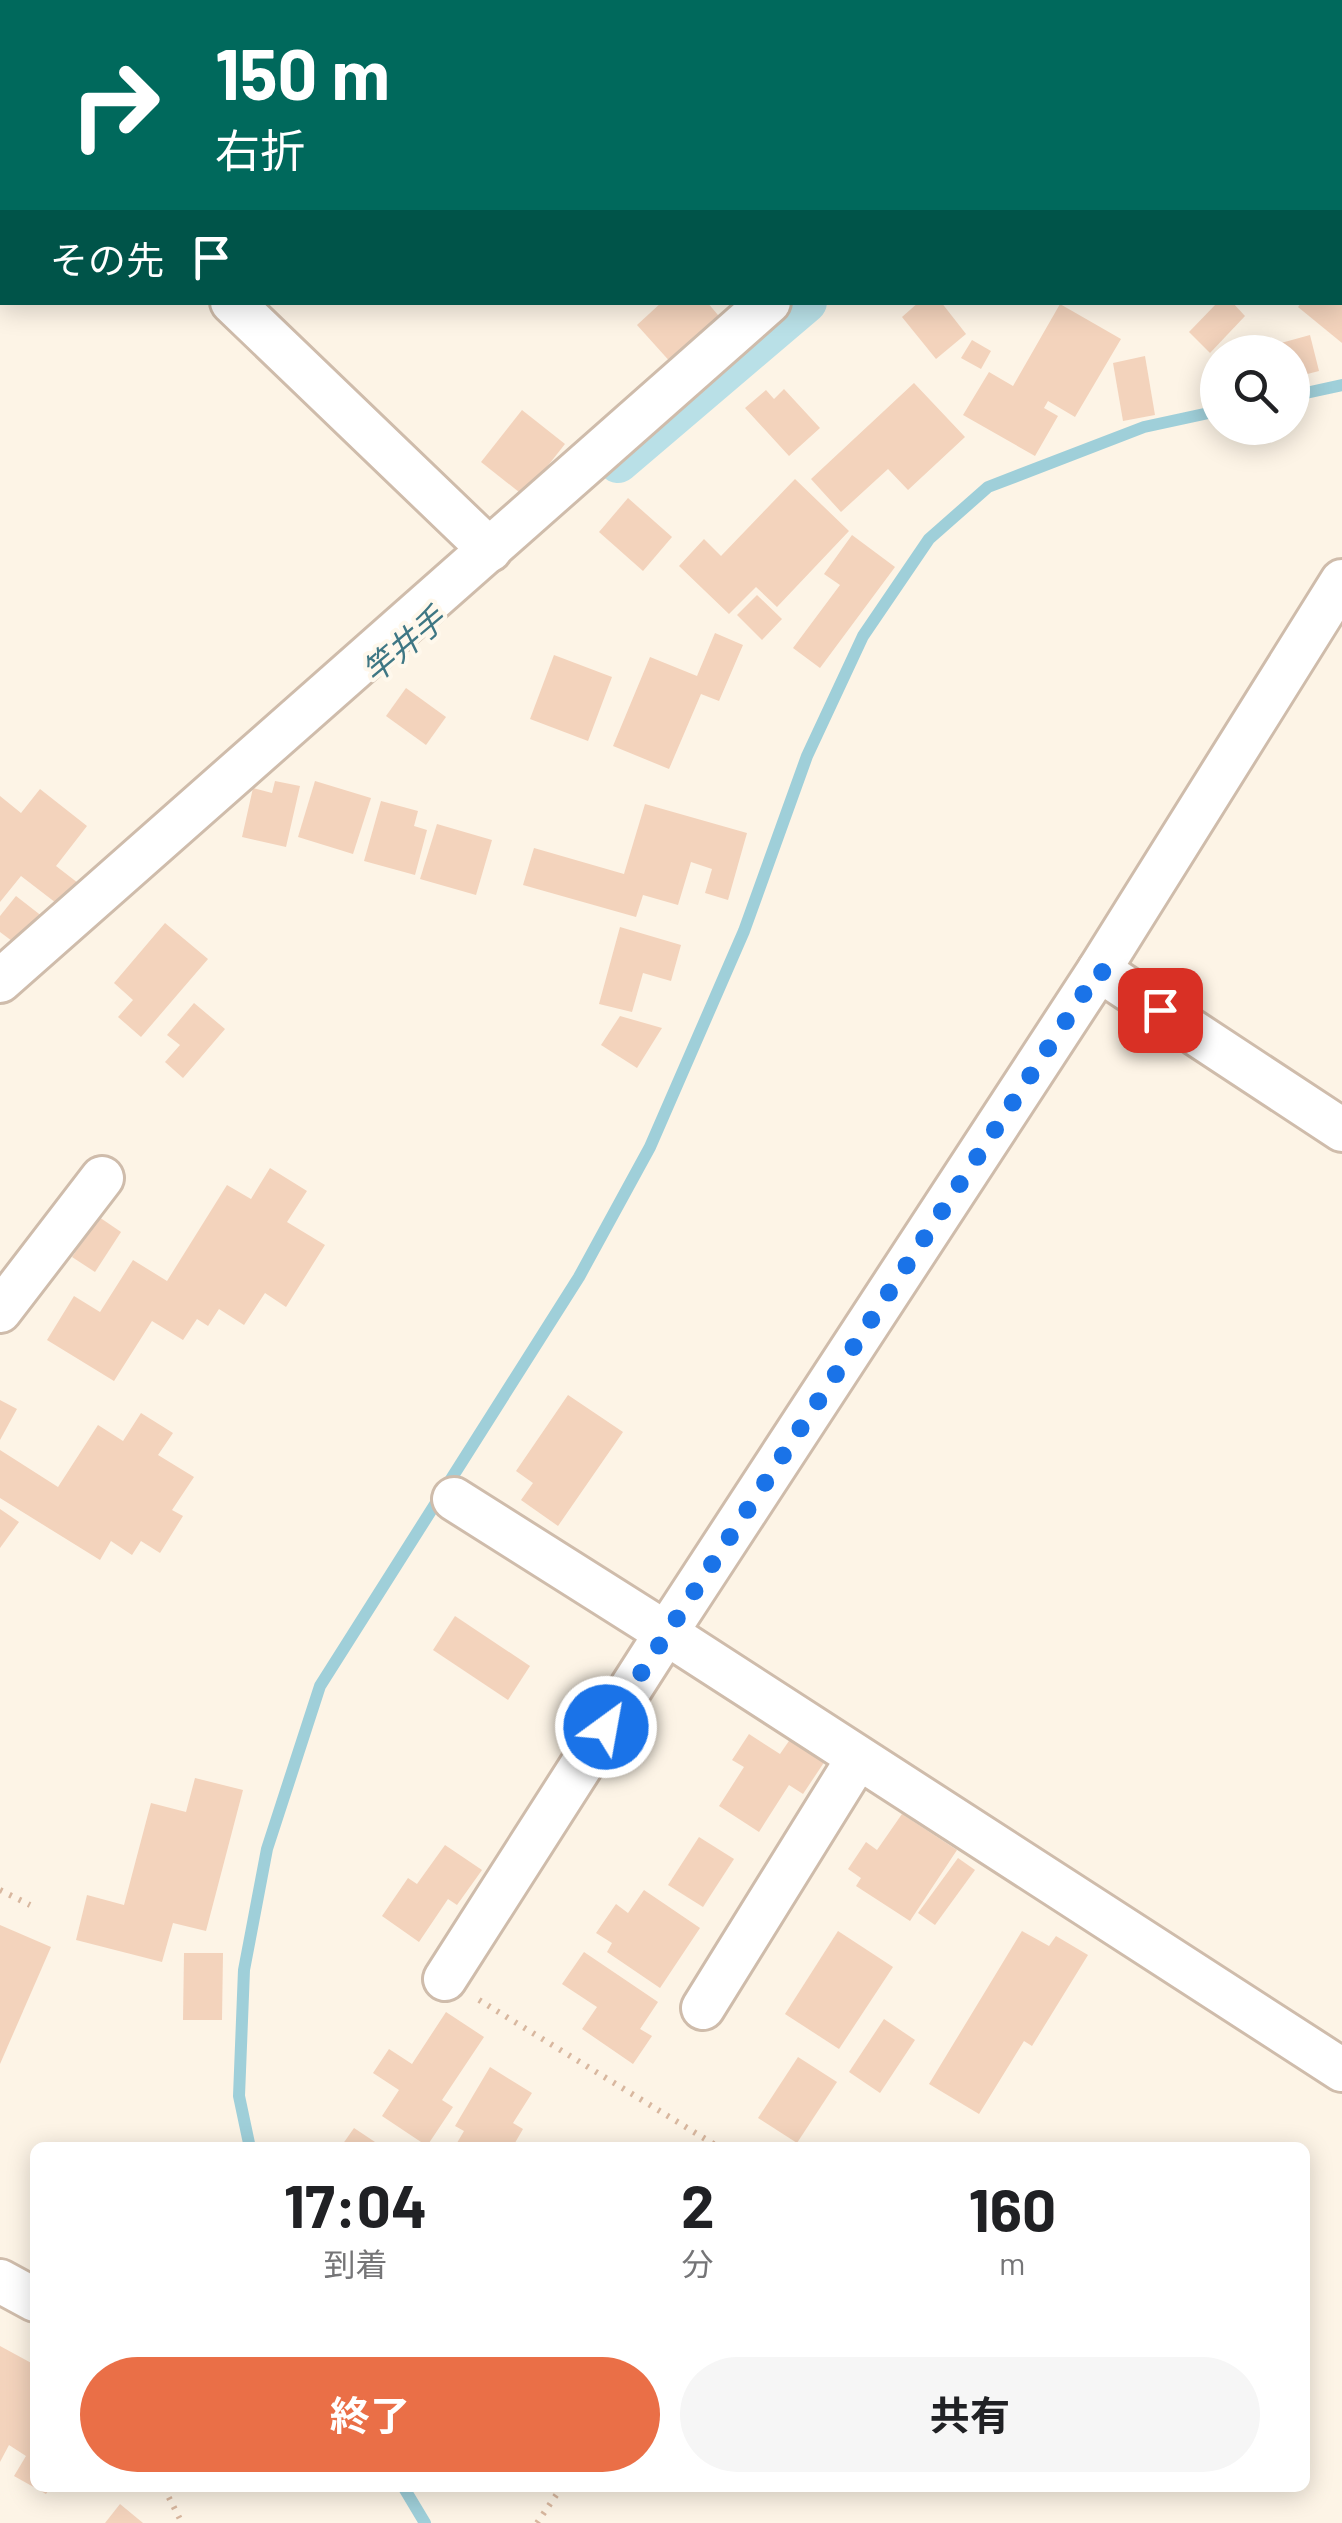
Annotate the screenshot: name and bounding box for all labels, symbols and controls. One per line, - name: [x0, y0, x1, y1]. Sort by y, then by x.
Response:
- text: 150 m: [215, 30, 390, 114]
- icon: right: [50, 40, 180, 170]
- text: 右折: [215, 122, 305, 176]
- icon: arrive: [184, 230, 239, 285]
- text: その先: [50, 236, 164, 282]
- map controls: [1200, 335, 1310, 445]
- button: search: [1200, 335, 1310, 445]
- water label: 竿井手: [354, 597, 454, 689]
- pin: [1118, 968, 1203, 1053]
- icon: arrive: [1133, 983, 1188, 1038]
- position arrow: [554, 1675, 658, 1779]
- text: 17:04: [284, 2168, 427, 2240]
- text: 2: [681, 2168, 715, 2240]
- text: 160: [968, 2172, 1056, 2244]
- text: m: [999, 2243, 1026, 2281]
- text: 到着: [324, 2244, 388, 2282]
- text: 分: [682, 2244, 714, 2282]
- button: 終了: [80, 2357, 660, 2472]
- button: 共有: [680, 2357, 1260, 2472]

